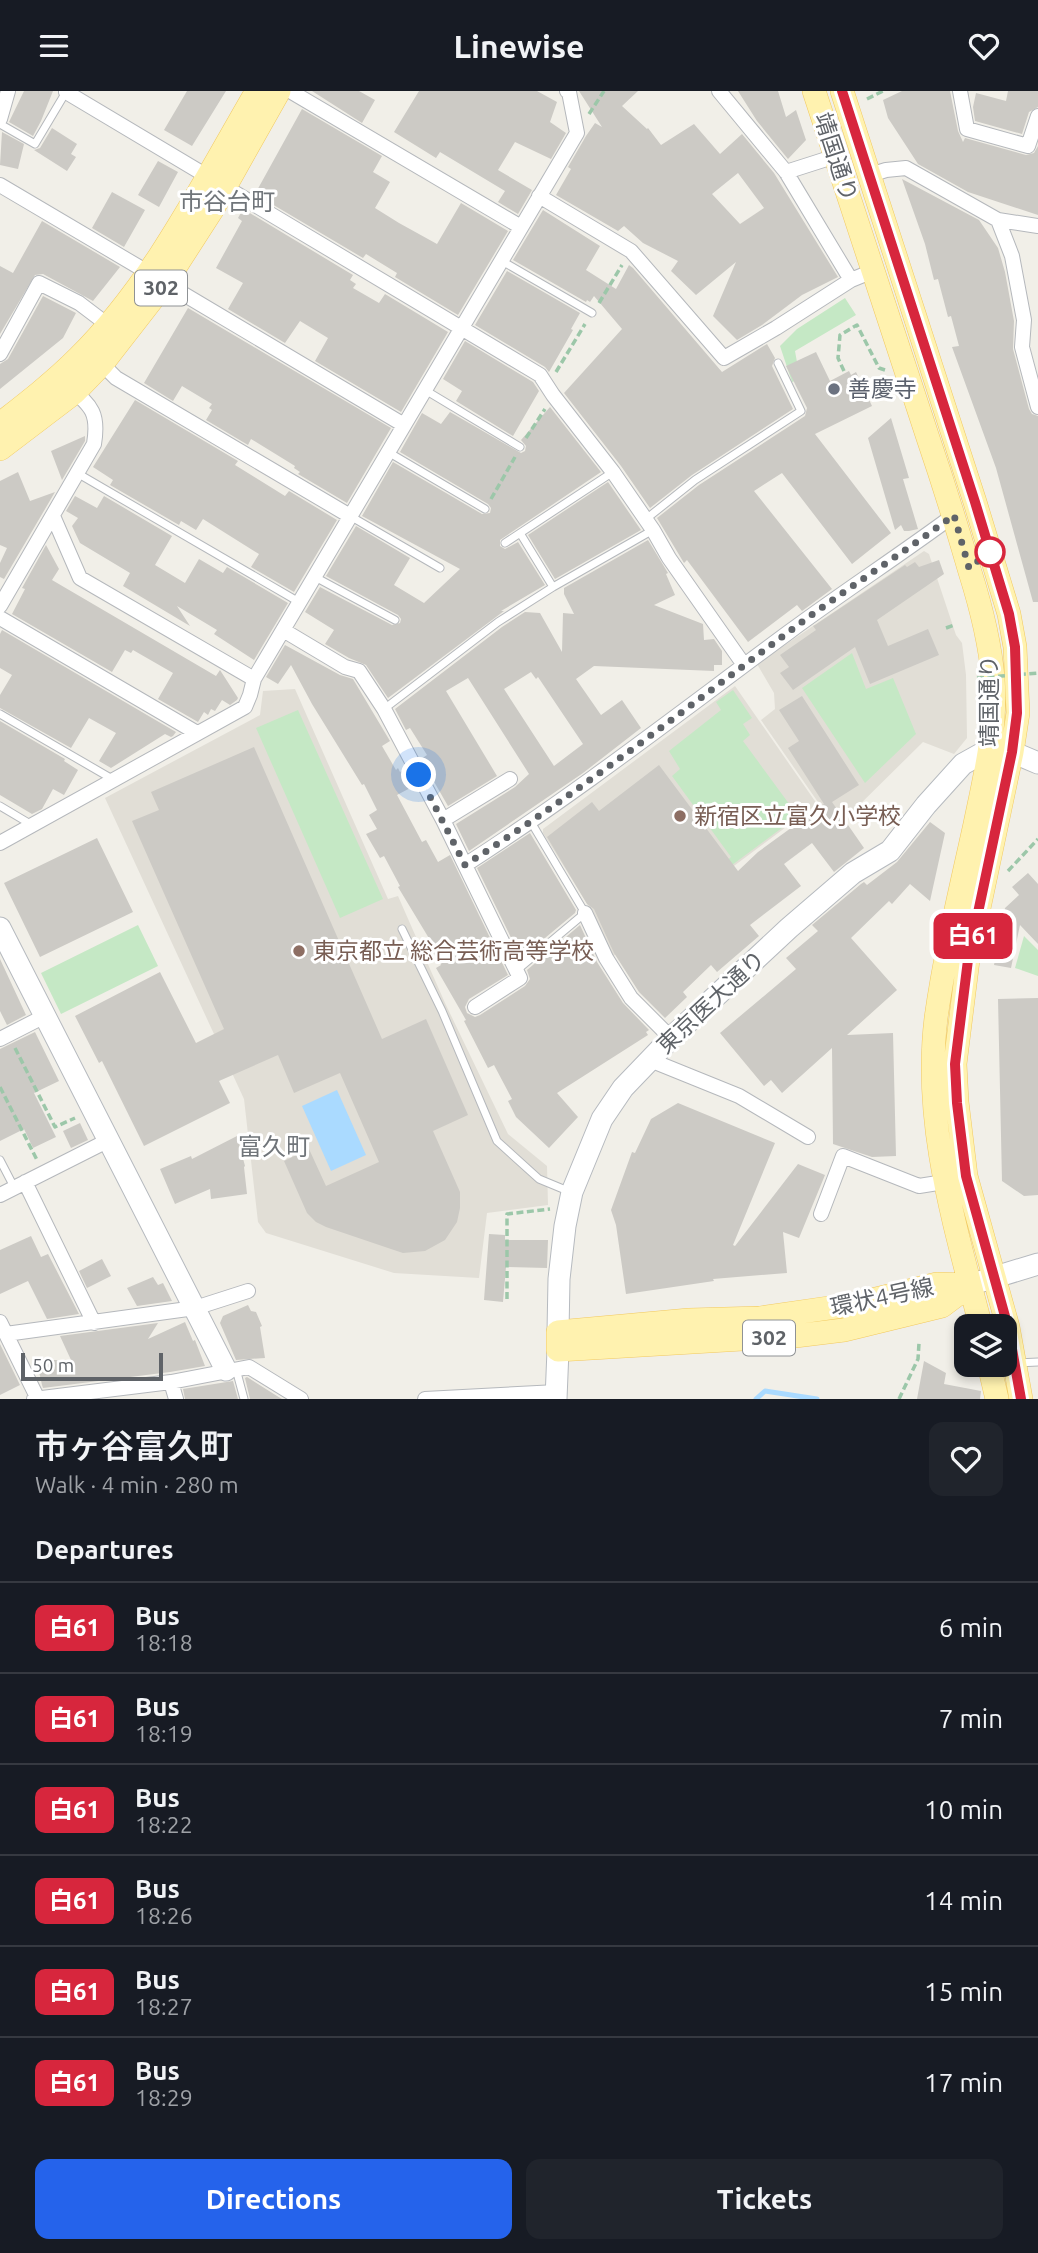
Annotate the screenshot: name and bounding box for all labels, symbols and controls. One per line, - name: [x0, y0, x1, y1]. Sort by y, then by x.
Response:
- icon: menu: [35, 27, 73, 65]
- icon: heart: [965, 27, 1003, 65]
- text: Linewise: [453, 28, 585, 64]
- street label: 靖国通り: [810, 109, 863, 204]
- district label: 市谷台町: [179, 188, 275, 215]
- road number: 302: [135, 271, 187, 305]
- place label: 善慶寺: [848, 376, 917, 401]
- marker: 善慶寺: [826, 381, 842, 397]
- unlabelled marker: [975, 537, 1005, 567]
- street label: 靖国通り: [976, 655, 1001, 747]
- your location: [401, 757, 436, 792]
- place label: 新宿区立富久小学校: [694, 803, 901, 828]
- marker: 新宿区立富久小学校: [672, 808, 688, 824]
- line badge: 白61: [933, 913, 1013, 959]
- text: 白61: [947, 922, 999, 949]
- place label: 東京都立 総合芸術高等学校: [313, 938, 594, 963]
- marker: 東京都立 総合芸術高等学校: [291, 943, 307, 959]
- street label: 東京医大通り: [652, 945, 770, 1058]
- district label: 富久町: [238, 1133, 310, 1160]
- street label: 環状4号線: [828, 1273, 936, 1320]
- map controls: [954, 1314, 1017, 1377]
- button: layers: [954, 1314, 1017, 1377]
- road number: 302: [743, 1321, 795, 1355]
- scale bar: [21, 1350, 163, 1382]
- text: 50 m: [32, 1354, 74, 1376]
- button: heart: [929, 1422, 1003, 1496]
- text: 市ヶ谷富久町: [35, 1427, 233, 1464]
- text: Walk · 4 min · 280 m: [35, 1472, 239, 1497]
- text: Departures: [35, 1535, 173, 1564]
- text: Bus: [135, 1601, 180, 1630]
- text: 6 min: [939, 1613, 1003, 1642]
- text: 白61: [49, 1614, 100, 1641]
- text: 18:18: [135, 1630, 193, 1655]
- text: Bus: [135, 1692, 180, 1721]
- text: 7 min: [939, 1704, 1003, 1733]
- text: 白61: [49, 1705, 100, 1732]
- text: 18:19: [135, 1721, 193, 1746]
- text: Bus: [135, 1783, 180, 1812]
- text: 10 min: [924, 1795, 1003, 1824]
- text: 白61: [49, 1796, 100, 1823]
- text: 18:22: [135, 1812, 193, 1837]
- text: Bus: [135, 1874, 180, 1903]
- text: 14 min: [924, 1886, 1003, 1915]
- text: 白61: [49, 1887, 100, 1914]
- text: 18:26: [135, 1903, 193, 1928]
- text: Bus: [135, 1965, 180, 1994]
- text: 15 min: [924, 1977, 1003, 2006]
- text: 白61: [49, 1978, 100, 2005]
- text: 18:27: [135, 1994, 193, 2019]
- text: Bus: [135, 2056, 180, 2085]
- text: 17 min: [924, 2068, 1003, 2097]
- text: 白61: [49, 2069, 100, 2096]
- text: 18:29: [135, 2085, 193, 2110]
- button: Directions: [35, 2159, 512, 2239]
- button: Tickets: [526, 2159, 1003, 2239]

